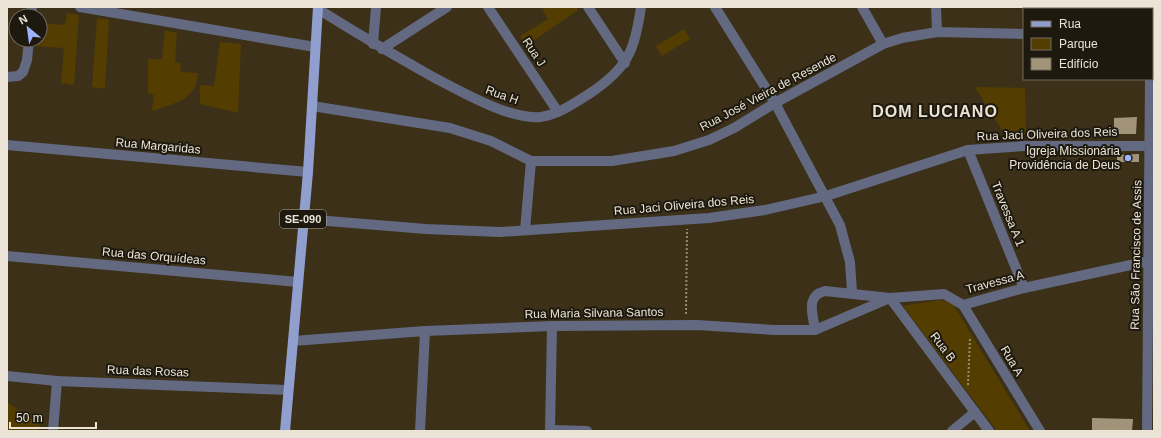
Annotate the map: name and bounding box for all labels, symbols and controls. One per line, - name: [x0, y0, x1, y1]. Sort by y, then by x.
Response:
- north arrow: [8, 8, 48, 48]
- legend: [1023, 8, 1153, 80]
- text: N: [17, 12, 30, 26]
- text: Rua: [1059, 17, 1081, 31]
- street label: Rua J: [519, 35, 549, 69]
- text: Parque: [1059, 37, 1098, 51]
- street label: Rua José Vieira de Resende: [697, 50, 839, 134]
- text: Edifício: [1059, 57, 1099, 71]
- street label: Rua H: [484, 83, 520, 107]
- district label: DOM LUCIANO: [872, 103, 998, 120]
- street label: Rua Jaci Oliveira dos Reis: [976, 125, 1118, 143]
- street label: Rua Margaridas: [115, 135, 201, 157]
- place label: Igreja Missionária Providência de Deus: [1009, 144, 1120, 172]
- marker: Igreja Missionária Providência de Deus: [1123, 153, 1133, 163]
- street label: Travessa A 1: [989, 179, 1028, 249]
- street label: Rua São Francisco de Assis: [1128, 180, 1144, 330]
- street label: Rua Jaci Oliveira dos Reis: [613, 192, 755, 218]
- road number: SE-090: [280, 210, 326, 228]
- street label: Rua das Orquídeas: [102, 244, 206, 268]
- street label: Travessa A: [964, 268, 1026, 296]
- street label: Rua Maria Silvana Santos: [525, 305, 663, 321]
- street label: Rua B: [927, 329, 959, 365]
- street label: Rua A: [998, 343, 1026, 379]
- street label: Rua das Rosas: [107, 363, 189, 379]
- scale bar: [10, 404, 96, 430]
- text: 50 m: [16, 411, 43, 425]

